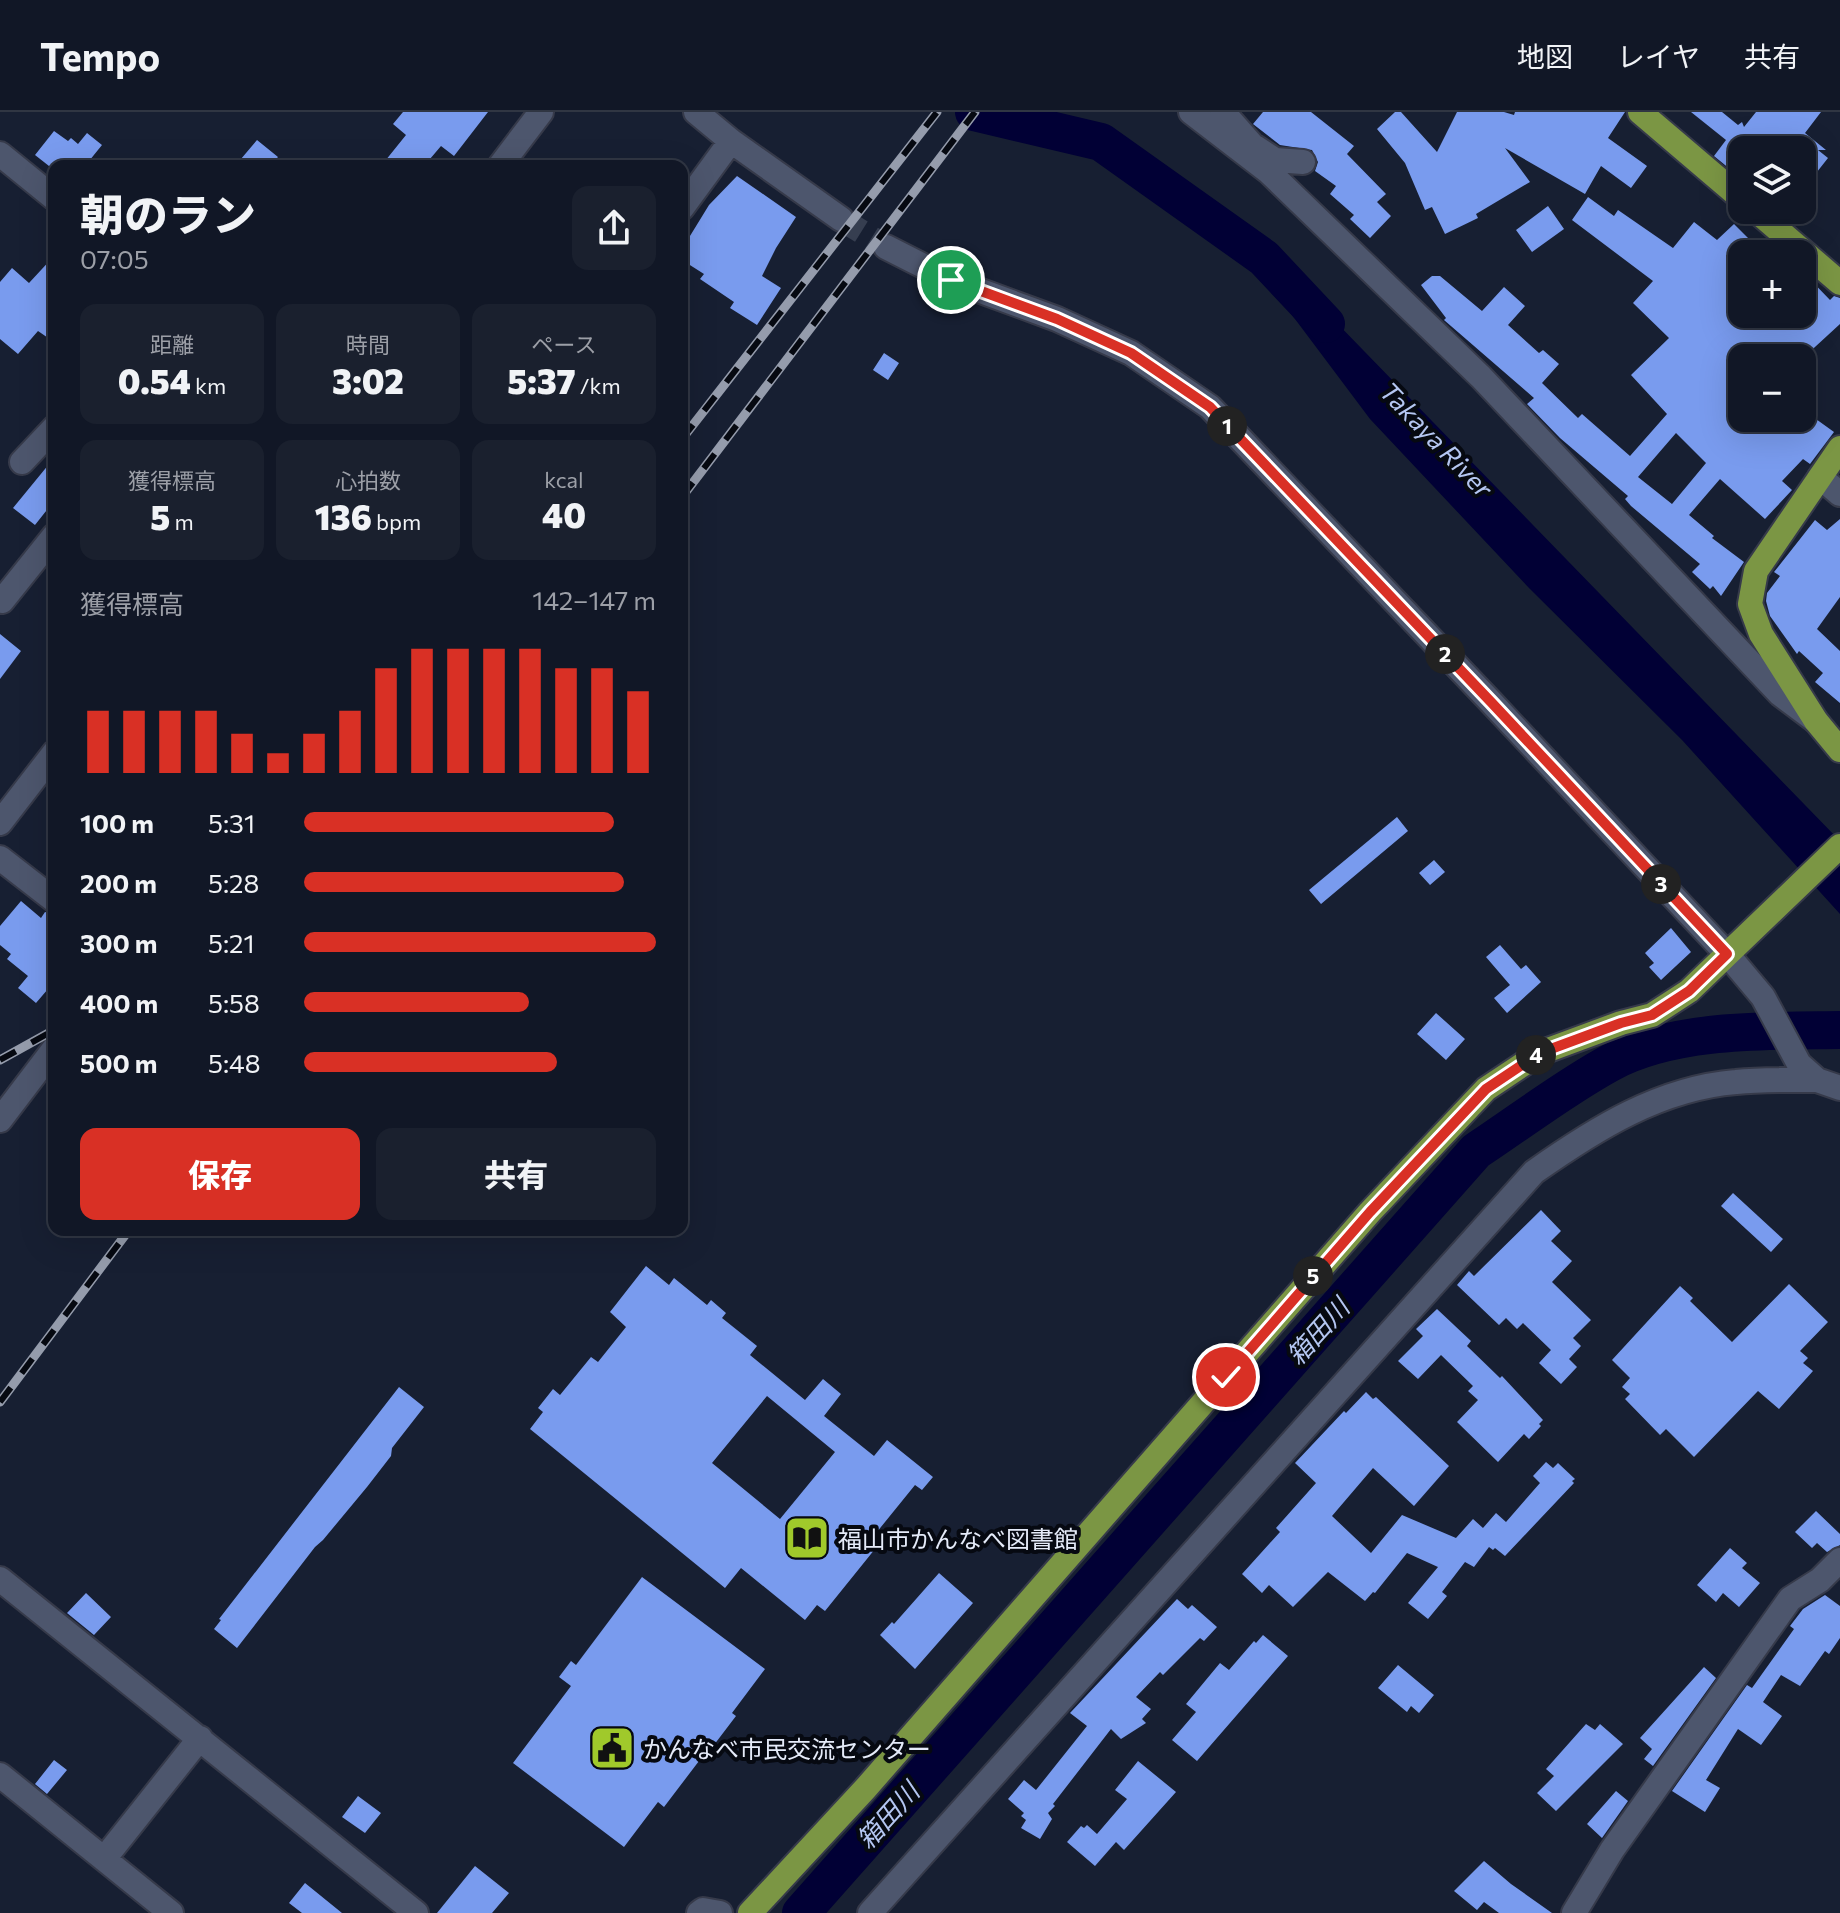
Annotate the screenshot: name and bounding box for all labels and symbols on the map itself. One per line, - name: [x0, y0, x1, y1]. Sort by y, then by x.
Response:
- pin: [917, 246, 985, 314]
- water label: Takaya River: [1374, 375, 1501, 504]
- pin: 1: [1207, 406, 1247, 446]
- pin: 2: [1425, 634, 1465, 674]
- pin: 3: [1641, 864, 1681, 904]
- pin: 4: [1516, 1035, 1556, 1075]
- pin: 5: [1293, 1256, 1333, 1296]
- water label: 箱田川: [1279, 1289, 1357, 1370]
- pin: [1192, 1343, 1260, 1411]
- library icon: 福山市かんなべ図書館: [783, 1514, 831, 1562]
- place label: 福山市かんなべ図書館: [838, 1524, 1078, 1553]
- public building icon: かんなべ市民交流センター: [588, 1724, 636, 1772]
- place label: かんなべ市民交流センター: [643, 1734, 931, 1763]
- water label: 箱田川: [849, 1773, 927, 1854]

